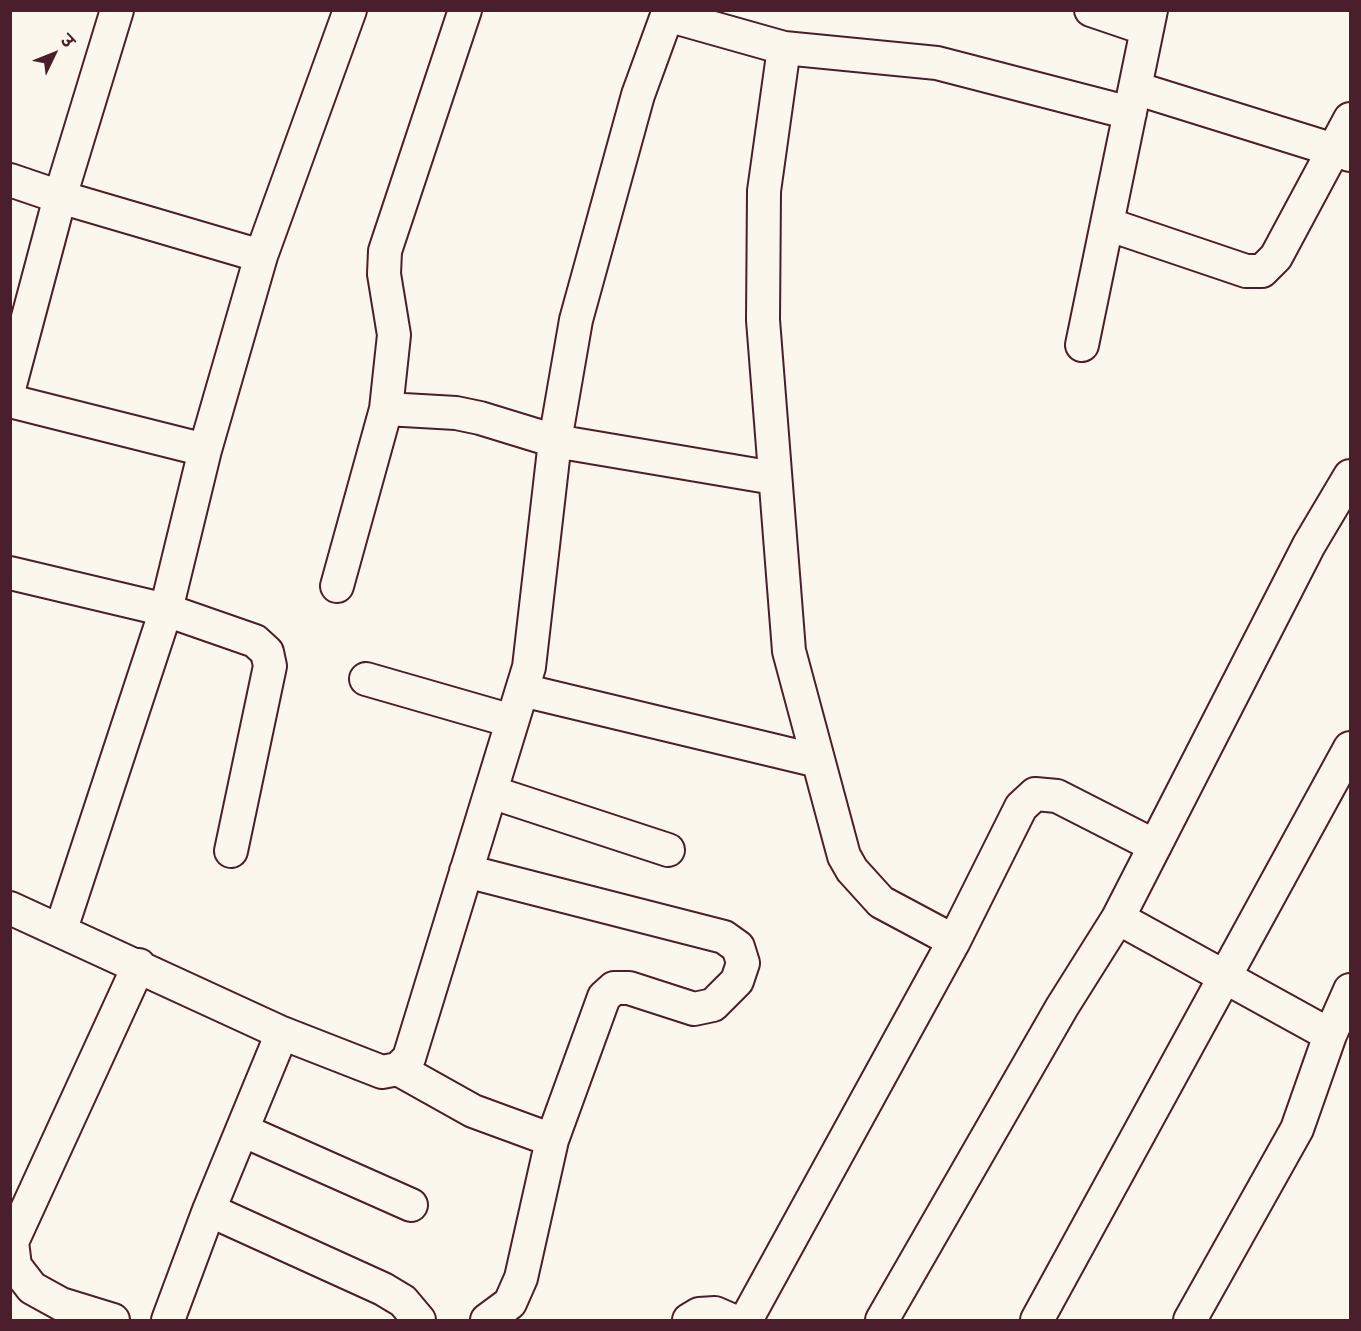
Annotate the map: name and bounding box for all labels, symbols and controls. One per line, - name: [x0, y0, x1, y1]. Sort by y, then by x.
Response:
- north arrow: [24, 24, 84, 84]
- text: उ: [55, 30, 79, 53]

